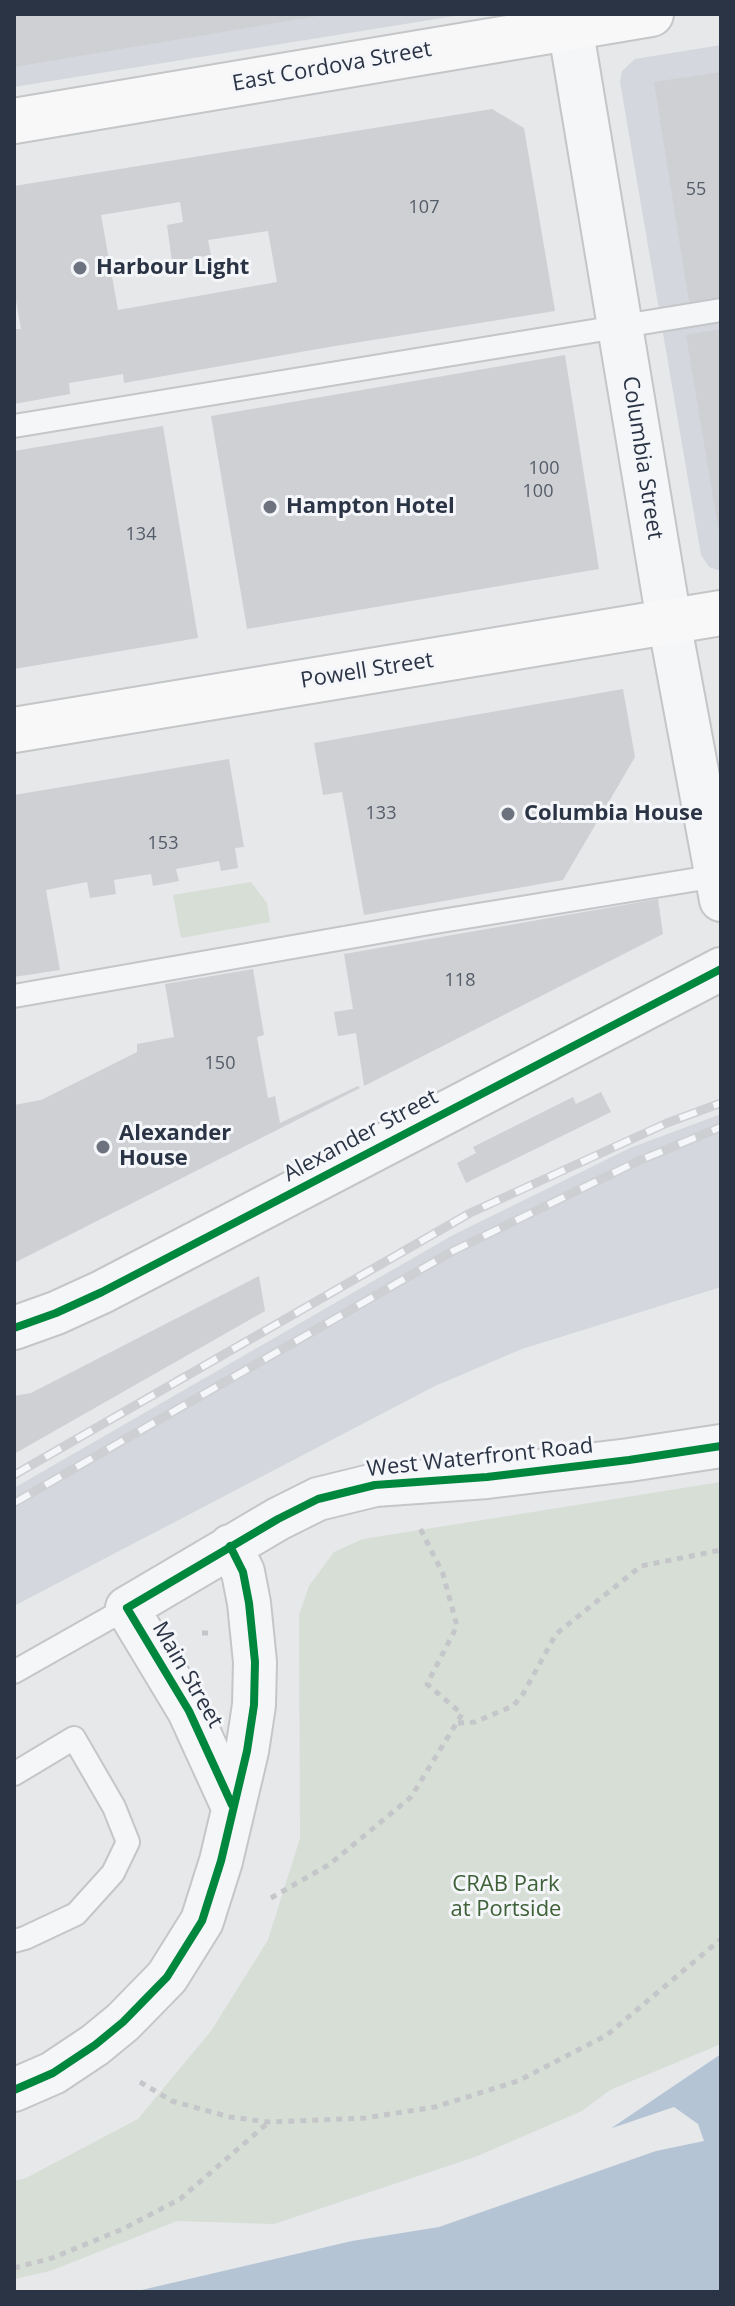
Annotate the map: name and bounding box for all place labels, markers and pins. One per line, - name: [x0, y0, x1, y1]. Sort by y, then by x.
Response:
- place label: Harbour Light: [96, 255, 249, 281]
- marker: Harbour Light: [71, 259, 89, 277]
- place label: Hampton Hotel: [286, 494, 455, 520]
- marker: Hampton Hotel: [261, 498, 279, 516]
- place label: Columbia House: [524, 801, 703, 827]
- marker: Columbia House: [499, 805, 517, 823]
- place label: Alexander House: [119, 1121, 231, 1172]
- marker: Alexander House: [94, 1138, 112, 1156]

